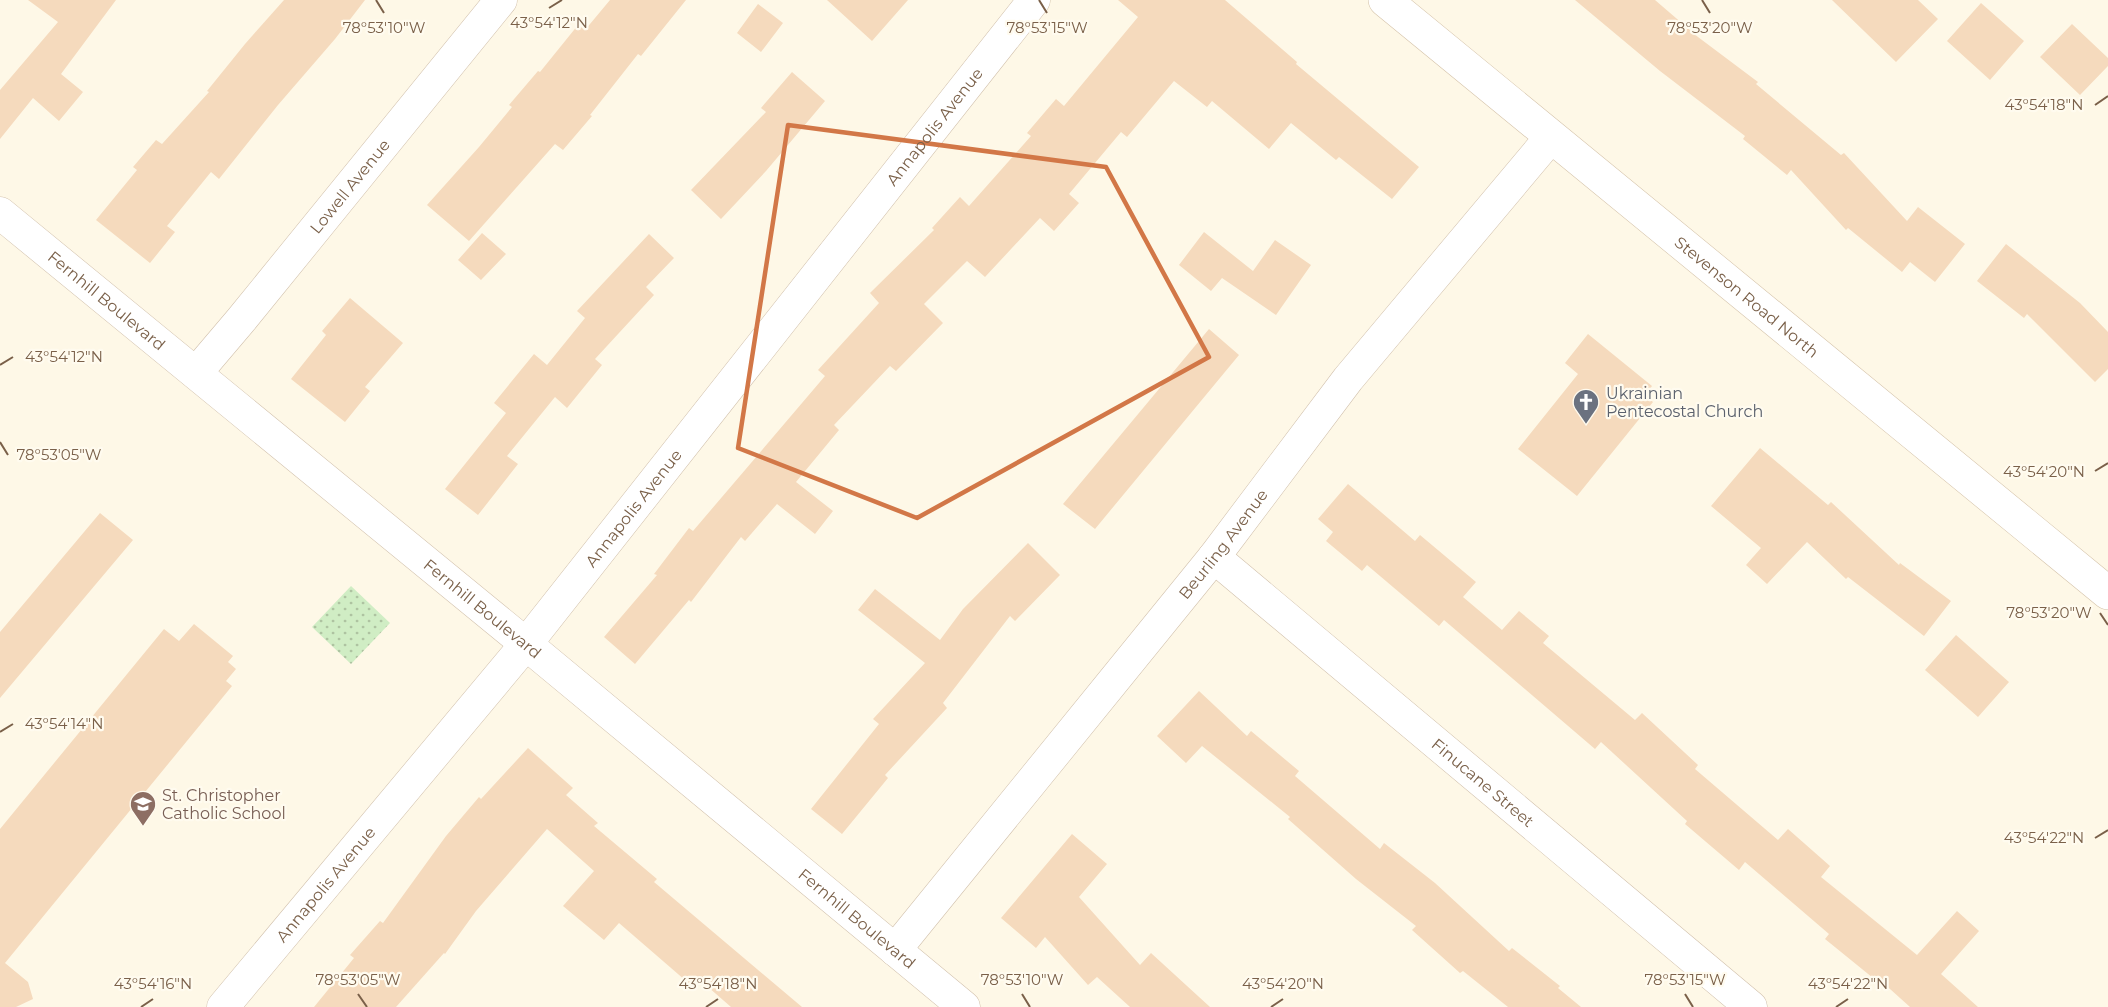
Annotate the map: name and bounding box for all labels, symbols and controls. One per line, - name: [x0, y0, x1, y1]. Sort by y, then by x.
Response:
- text: 43°54'12"N: [510, 13, 588, 32]
- text: 78°53'10"W: [343, 18, 426, 37]
- text: 78°53'15"W: [1006, 18, 1088, 37]
- text: 78°53'20"W: [1667, 18, 1753, 37]
- street label: Annapolis Avenue: [882, 64, 986, 189]
- text: 43°54'18"N: [2005, 95, 2083, 114]
- street label: Lowell Avenue: [306, 135, 394, 237]
- street label: Stevenson Road North: [1671, 232, 1823, 361]
- street label: Fernhill Boulevard: [44, 247, 169, 354]
- text: 43°54'12"N: [25, 347, 103, 366]
- place label: Ukrainian Pentecostal Church: [1606, 384, 1763, 421]
- church icon: Ukrainian Pentecostal Church: [1571, 387, 1601, 425]
- text: 78°53'05"W: [16, 445, 102, 464]
- street label: Annapolis Avenue: [581, 445, 685, 571]
- text: 43°54'20"N: [2003, 462, 2085, 481]
- street label: Beurling Avenue: [1174, 485, 1271, 603]
- street label: Fernhill Boulevard: [420, 555, 545, 662]
- text: 78°53'20"W: [2006, 603, 2092, 622]
- text: 43°54'14"N: [25, 714, 103, 733]
- street label: Finucane Street: [1428, 734, 1538, 831]
- place label: St. Christopher Catholic School: [162, 786, 286, 823]
- school or university icon: St. Christopher Catholic School: [128, 789, 158, 827]
- street label: Annapolis Avenue: [272, 823, 379, 946]
- text: 43°54'22"N: [2004, 828, 2084, 847]
- street label: Fernhill Boulevard: [795, 864, 919, 972]
- text: 78°53'05"W: [315, 970, 401, 989]
- text: 78°53'10"W: [981, 970, 1064, 989]
- text: 78°53'15"W: [1644, 970, 1726, 989]
- text: 43°54'16"N: [114, 974, 192, 993]
- text: 43°54'18"N: [679, 974, 757, 993]
- text: 43°54'20"N: [1242, 974, 1324, 993]
- text: 43°54'22"N: [1808, 974, 1888, 993]

